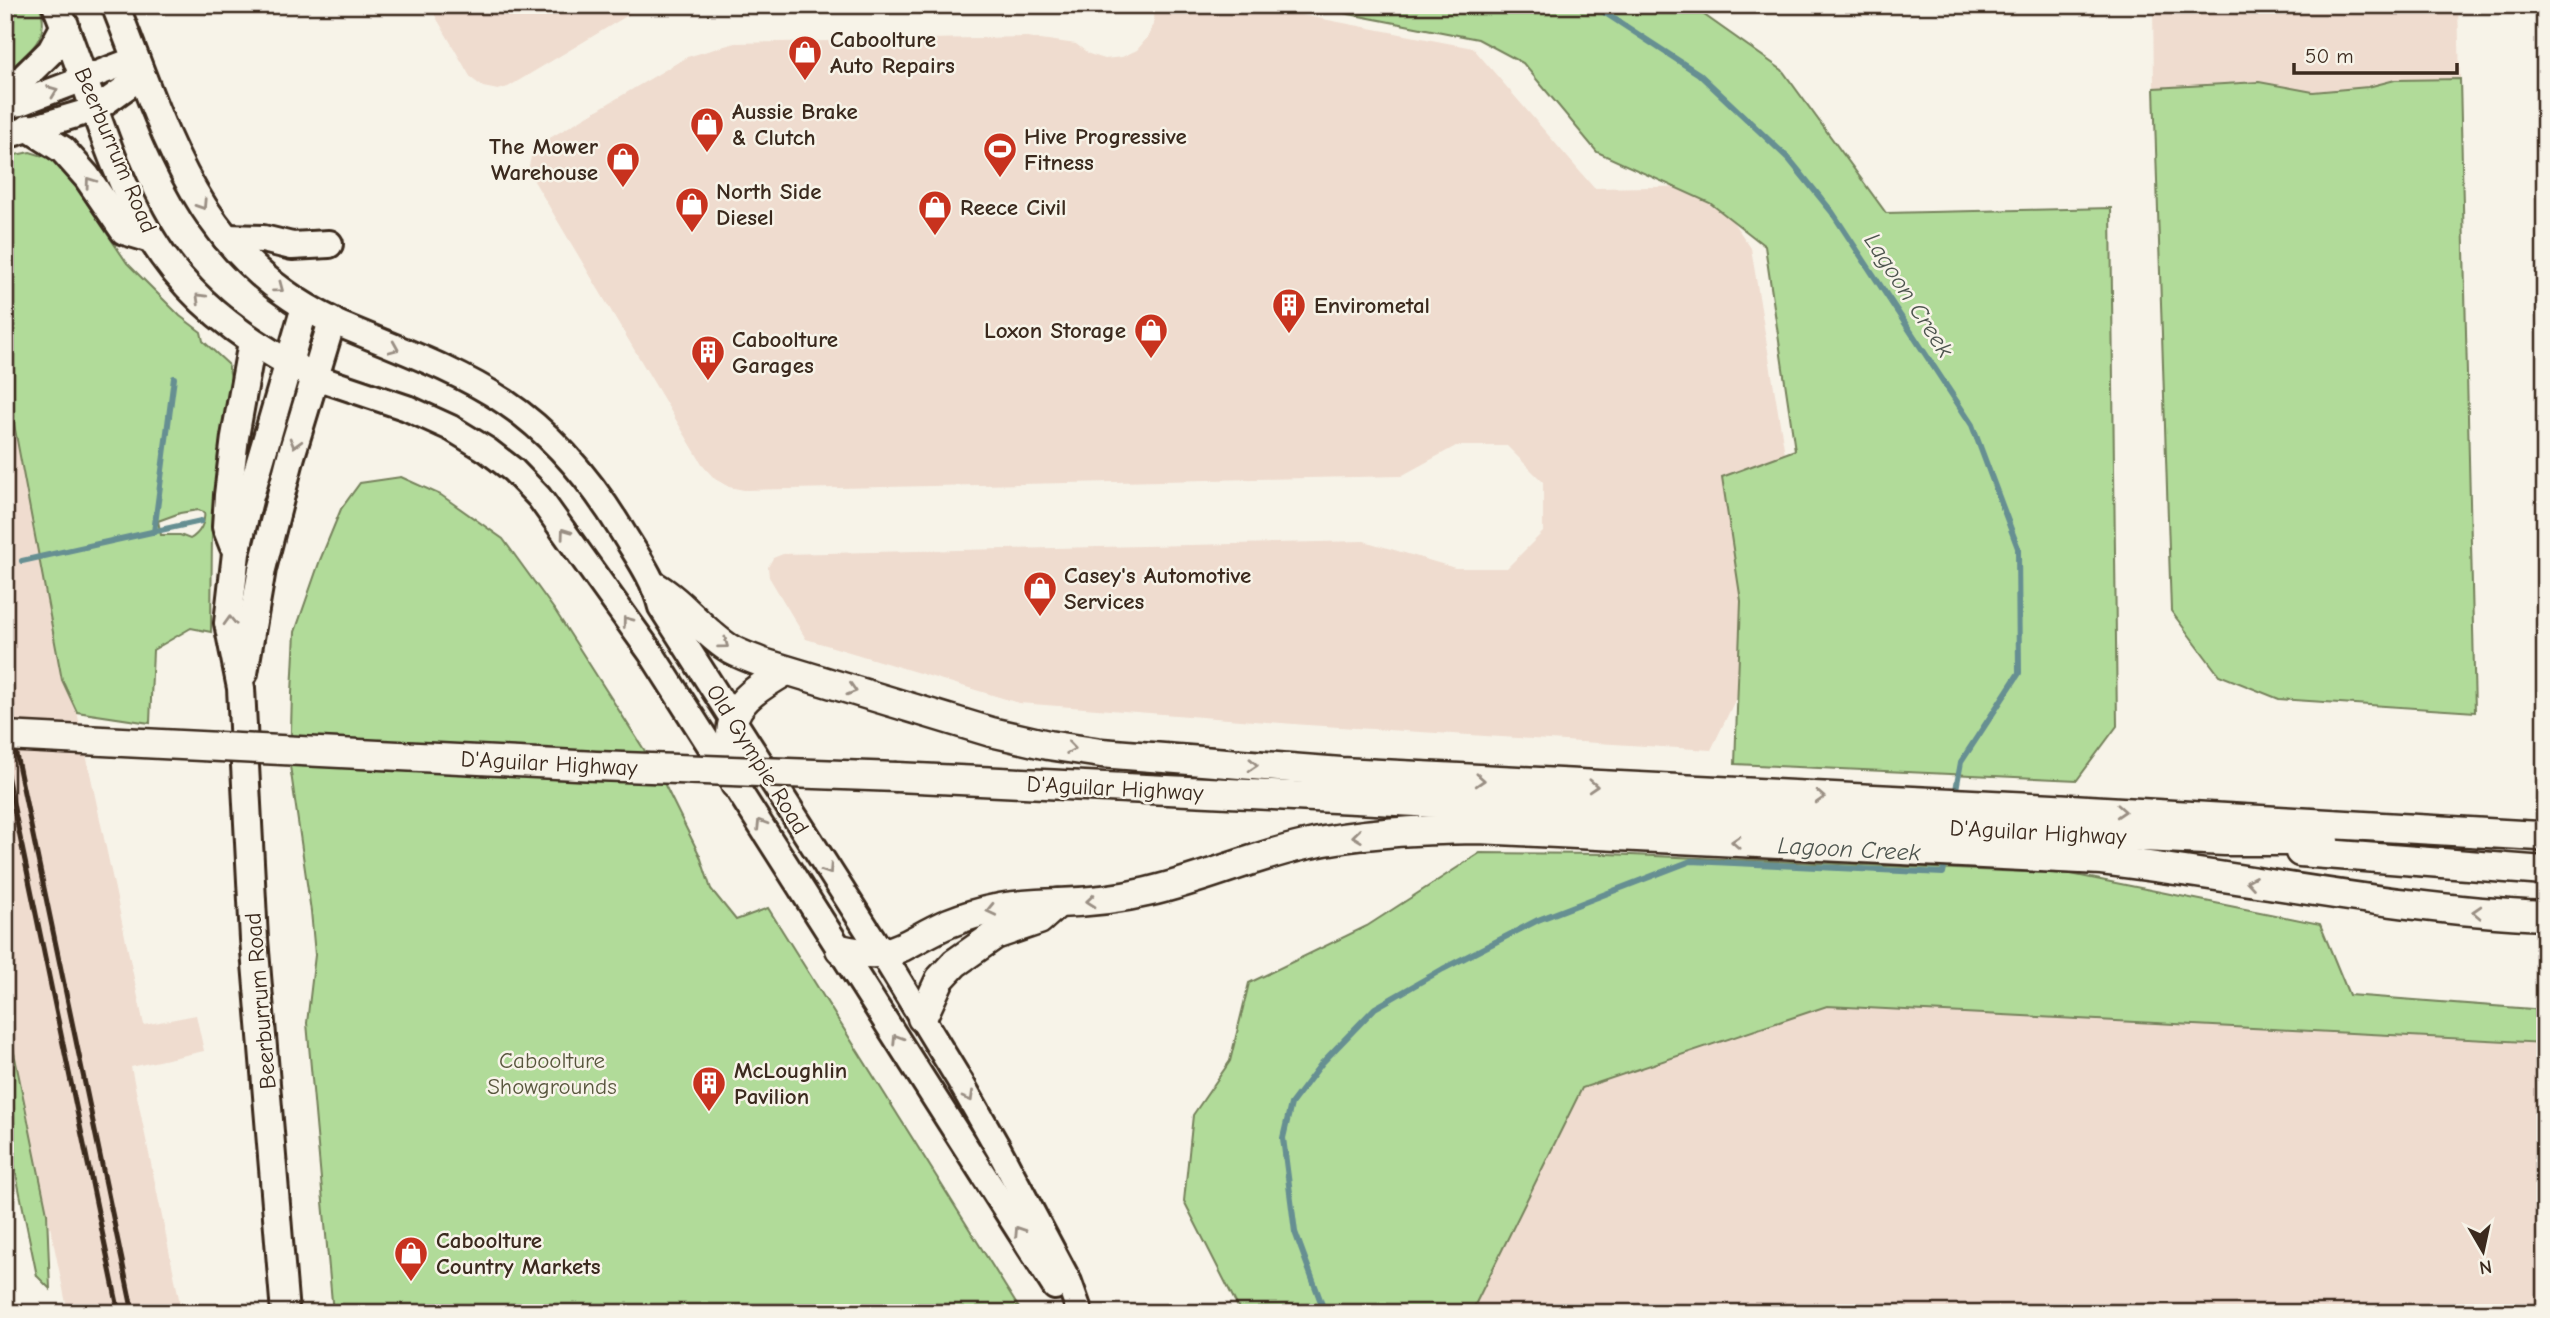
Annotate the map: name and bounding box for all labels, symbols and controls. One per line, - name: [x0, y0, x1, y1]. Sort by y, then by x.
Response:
- place label: Caboolture Auto Repairs: [830, 26, 955, 79]
- scale bar: [2294, 32, 2457, 76]
- shop icon: Caboolture Auto Repairs: [786, 33, 824, 82]
- text: 50 m: [2305, 44, 2354, 68]
- street label: Beerburrum Road: [69, 64, 163, 237]
- one-way arrow: [46, 85, 58, 99]
- place label: Aussie Brake & Clutch: [732, 98, 858, 151]
- shop icon: Aussie Brake & Clutch: [688, 105, 726, 154]
- place label: Hive Progressive Fitness: [1024, 123, 1187, 176]
- sports icon: Hive Progressive Fitness: [981, 130, 1019, 179]
- place label: The Mower Warehouse: [489, 133, 599, 186]
- shop icon: The Mower Warehouse: [604, 140, 642, 189]
- one-way arrow: [86, 177, 98, 190]
- place label: North Side Diesel: [716, 178, 821, 231]
- shop icon: North Side Diesel: [673, 185, 711, 234]
- shop icon: Reece Civil: [916, 188, 954, 237]
- place label: Reece Civil: [960, 194, 1067, 221]
- one-way arrow: [194, 198, 207, 211]
- water label: Lagoon Creek: [1858, 228, 1960, 363]
- one-way arrow: [271, 279, 284, 292]
- building icon: Envirometal: [1270, 286, 1308, 335]
- place label: Envirometal: [1314, 292, 1430, 319]
- one-way arrow: [195, 294, 208, 307]
- shop icon: Loxon Storage: [1132, 311, 1170, 360]
- place label: Loxon Storage: [984, 317, 1126, 344]
- place label: Caboolture Garages: [732, 326, 838, 379]
- building icon: Caboolture Garages: [689, 333, 727, 382]
- one-way arrow: [387, 340, 400, 354]
- one-way arrow: [289, 436, 303, 448]
- one-way arrow: [561, 528, 574, 541]
- place label: Casey's Automotive Services: [1064, 562, 1251, 615]
- shop icon: Casey's Automotive Services: [1021, 569, 1059, 618]
- one-way arrow: [222, 615, 237, 626]
- one-way arrow: [623, 616, 636, 629]
- one-way arrow: [716, 636, 729, 648]
- street label: Old Gympie Road: [701, 679, 815, 839]
- one-way arrow: [845, 682, 857, 697]
- one-way arrow: [1065, 741, 1077, 756]
- street label: D'Aguilar Highway: [460, 745, 639, 782]
- one-way arrow: [1248, 758, 1259, 773]
- street label: D'Aguilar Highway: [1026, 770, 1205, 807]
- one-way arrow: [1475, 772, 1486, 787]
- one-way arrow: [1588, 778, 1599, 793]
- one-way arrow: [1815, 789, 1826, 804]
- one-way arrow: [2116, 804, 2127, 819]
- street label: D'Aguilar Highway: [1949, 814, 2128, 851]
- one-way arrow: [756, 819, 769, 832]
- one-way arrow: [1351, 829, 1363, 844]
- water label: Lagoon Creek: [1777, 831, 1921, 867]
- one-way arrow: [1730, 835, 1741, 850]
- one-way arrow: [820, 862, 833, 875]
- one-way arrow: [2245, 875, 2257, 890]
- one-way arrow: [1085, 893, 1096, 908]
- one-way arrow: [985, 902, 997, 916]
- one-way arrow: [2471, 905, 2482, 920]
- street label: Beerburrum Road: [239, 912, 282, 1090]
- one-way arrow: [893, 1034, 906, 1047]
- park label: Caboolture Showgrounds: [487, 1047, 617, 1100]
- place label: McLoughlin Pavilion: [734, 1057, 847, 1110]
- building icon: McLoughlin Pavilion: [690, 1064, 728, 1113]
- one-way arrow: [961, 1090, 974, 1103]
- north arrow: [2448, 1216, 2518, 1286]
- one-way arrow: [1015, 1226, 1028, 1239]
- place label: Caboolture Country Markets: [436, 1227, 601, 1280]
- shop icon: Caboolture Country Markets: [392, 1234, 430, 1283]
- text: N: [2478, 1255, 2493, 1279]

